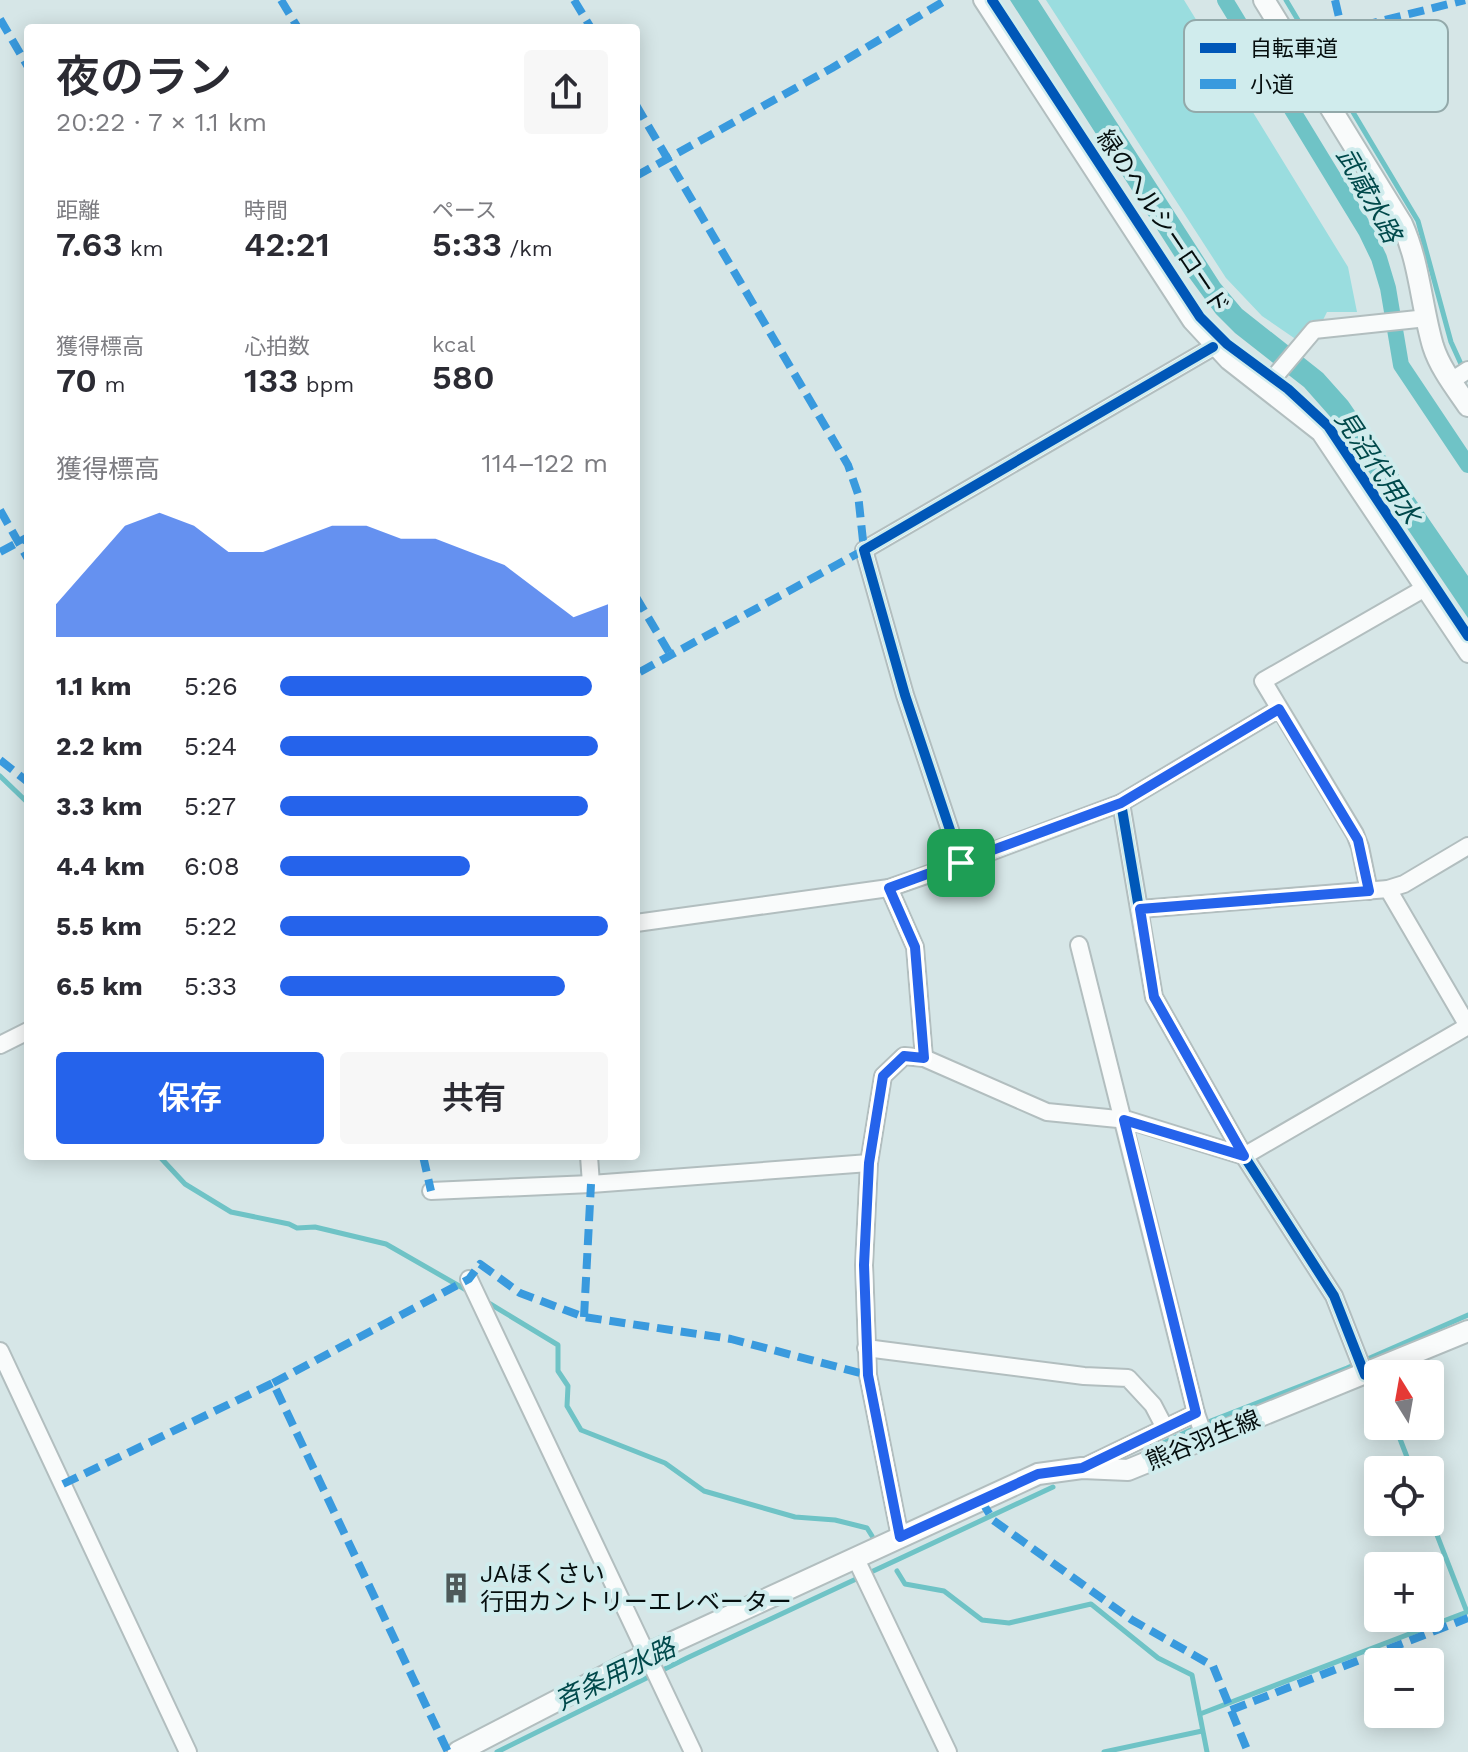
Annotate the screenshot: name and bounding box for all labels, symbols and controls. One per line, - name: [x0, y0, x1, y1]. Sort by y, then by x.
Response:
- legend: [1184, 20, 1448, 112]
- text: 自転車道: [1250, 36, 1338, 61]
- button: share: [524, 50, 608, 134]
- text: 夜のラン: [56, 51, 232, 103]
- text: 小道: [1250, 72, 1294, 97]
- text: 20:22 · 7 × 1.1 km: [56, 107, 267, 137]
- street label: 緑のヘルシーロード: [1091, 125, 1235, 319]
- water label: 武蔵水路: [1331, 142, 1408, 249]
- text: 距離: [56, 198, 100, 223]
- text: 時間: [244, 198, 288, 223]
- text: ペース: [432, 198, 497, 223]
- text: 7.63: [56, 224, 122, 264]
- text: 42:21: [244, 224, 330, 264]
- text: 5:33: [432, 224, 502, 264]
- text: km: [122, 236, 163, 261]
- text: /km: [502, 236, 553, 261]
- text: kcal: [432, 332, 476, 357]
- text: 獲得標高: [56, 334, 144, 359]
- text: 心拍数: [244, 334, 310, 359]
- text: 580: [432, 357, 495, 397]
- text: 70: [56, 360, 97, 400]
- text: 133: [244, 360, 298, 400]
- text: m: [97, 372, 125, 397]
- text: bpm: [298, 372, 354, 397]
- water label: 見沼代用水: [1329, 405, 1428, 532]
- text: 114–122 m: [482, 448, 608, 478]
- text: 獲得標高: [56, 454, 160, 484]
- text: 1.1 km: [56, 671, 131, 701]
- text: 5:26: [184, 671, 238, 701]
- text: 2.2 km: [56, 731, 143, 761]
- text: 5:24: [184, 731, 237, 761]
- text: 3.3 km: [56, 791, 142, 821]
- text: 5:27: [184, 791, 236, 821]
- pin: [927, 829, 995, 897]
- icon: arrive: [939, 841, 983, 885]
- text: 4.4 km: [56, 851, 145, 881]
- text: 6:08: [184, 851, 240, 881]
- text: 5.5 km: [56, 911, 142, 941]
- text: 5:22: [184, 911, 237, 941]
- text: 6.5 km: [56, 971, 143, 1001]
- text: 5:33: [184, 971, 237, 1001]
- button: 保存: [56, 1052, 324, 1144]
- button: 共有: [340, 1052, 608, 1144]
- north arrow: [1364, 1360, 1444, 1440]
- map controls: [1364, 1360, 1444, 1728]
- street label: 熊谷羽生線: [1142, 1405, 1264, 1475]
- button: locate: [1364, 1456, 1444, 1536]
- button: +: [1364, 1552, 1444, 1632]
- place label: JAほくさい 行田カントリーエレベーター: [480, 1560, 792, 1616]
- building icon: JAほくさい 行田カントリーエレベーター: [439, 1571, 473, 1605]
- water label: 斉条用水路: [550, 1631, 682, 1716]
- button: −: [1364, 1648, 1444, 1728]

